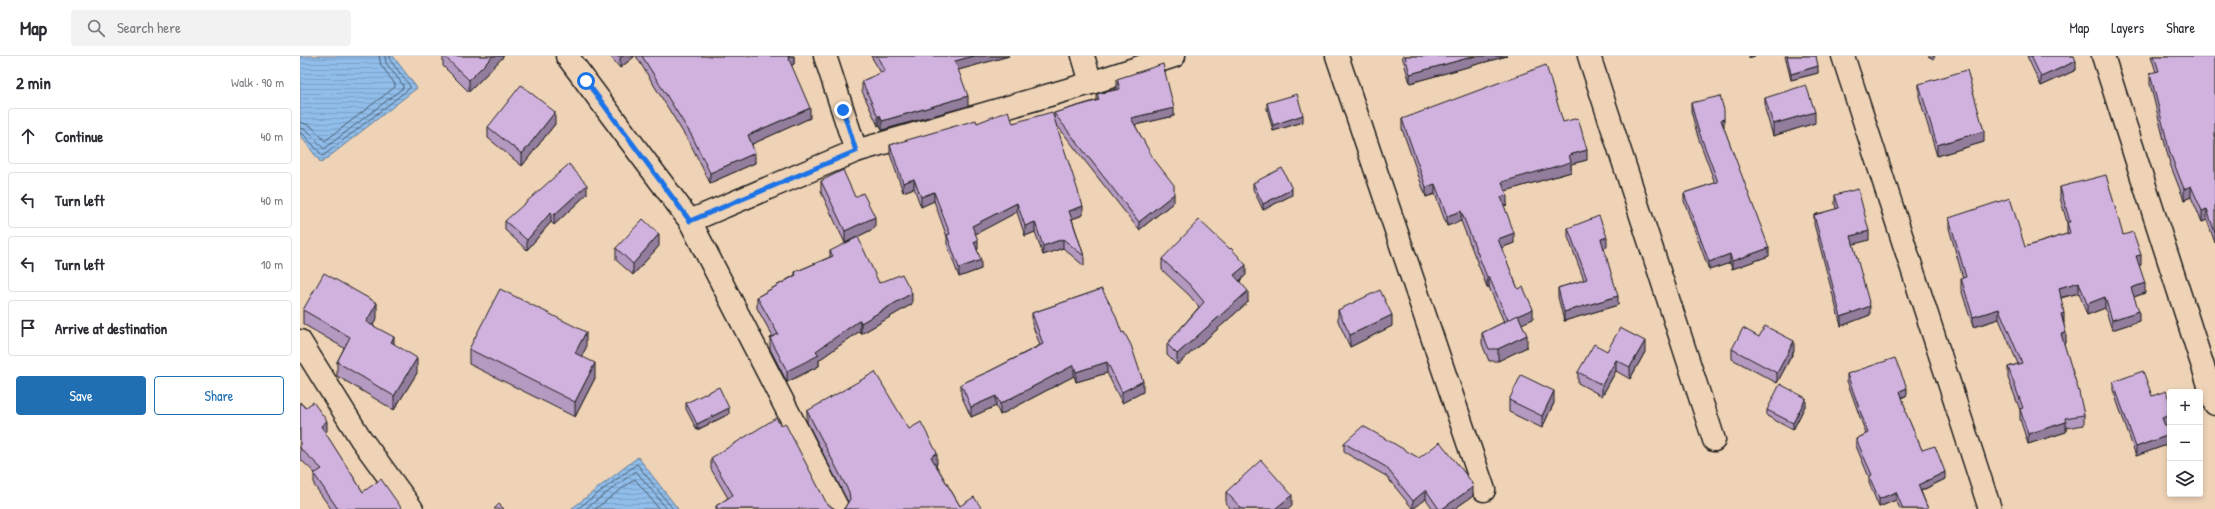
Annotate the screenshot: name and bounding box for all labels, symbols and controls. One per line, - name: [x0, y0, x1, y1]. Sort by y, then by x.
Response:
- search box: [71, 10, 351, 46]
- text: Map: [20, 15, 47, 41]
- icon: search: [85, 17, 107, 39]
- text: Search here: [117, 17, 181, 38]
- text: Map: [2069, 18, 2089, 37]
- text: Layers: [2111, 18, 2144, 37]
- text: Share: [2166, 18, 2195, 37]
- text: 2 min: [16, 71, 51, 94]
- route start: [577, 72, 595, 90]
- text: Walk · 90 m: [231, 73, 284, 91]
- route end: [834, 101, 852, 119]
- icon: ahead: [17, 125, 39, 147]
- text: Continue: [55, 126, 103, 147]
- text: 40 m: [260, 127, 283, 145]
- icon: left: [17, 189, 39, 211]
- text: Turn left: [55, 190, 105, 211]
- text: 40 m: [260, 191, 283, 209]
- icon: left: [17, 253, 39, 275]
- text: Turn left: [55, 254, 105, 275]
- text: 10 m: [261, 255, 283, 273]
- icon: arrive: [17, 317, 39, 339]
- text: Arrive at destination: [55, 318, 167, 339]
- button: Save: [16, 376, 146, 415]
- button: Share: [154, 376, 284, 415]
- map controls: [2167, 389, 2203, 497]
- button: +: [2167, 389, 2203, 425]
- button: −: [2167, 425, 2203, 461]
- button: layers: [2167, 461, 2203, 497]

